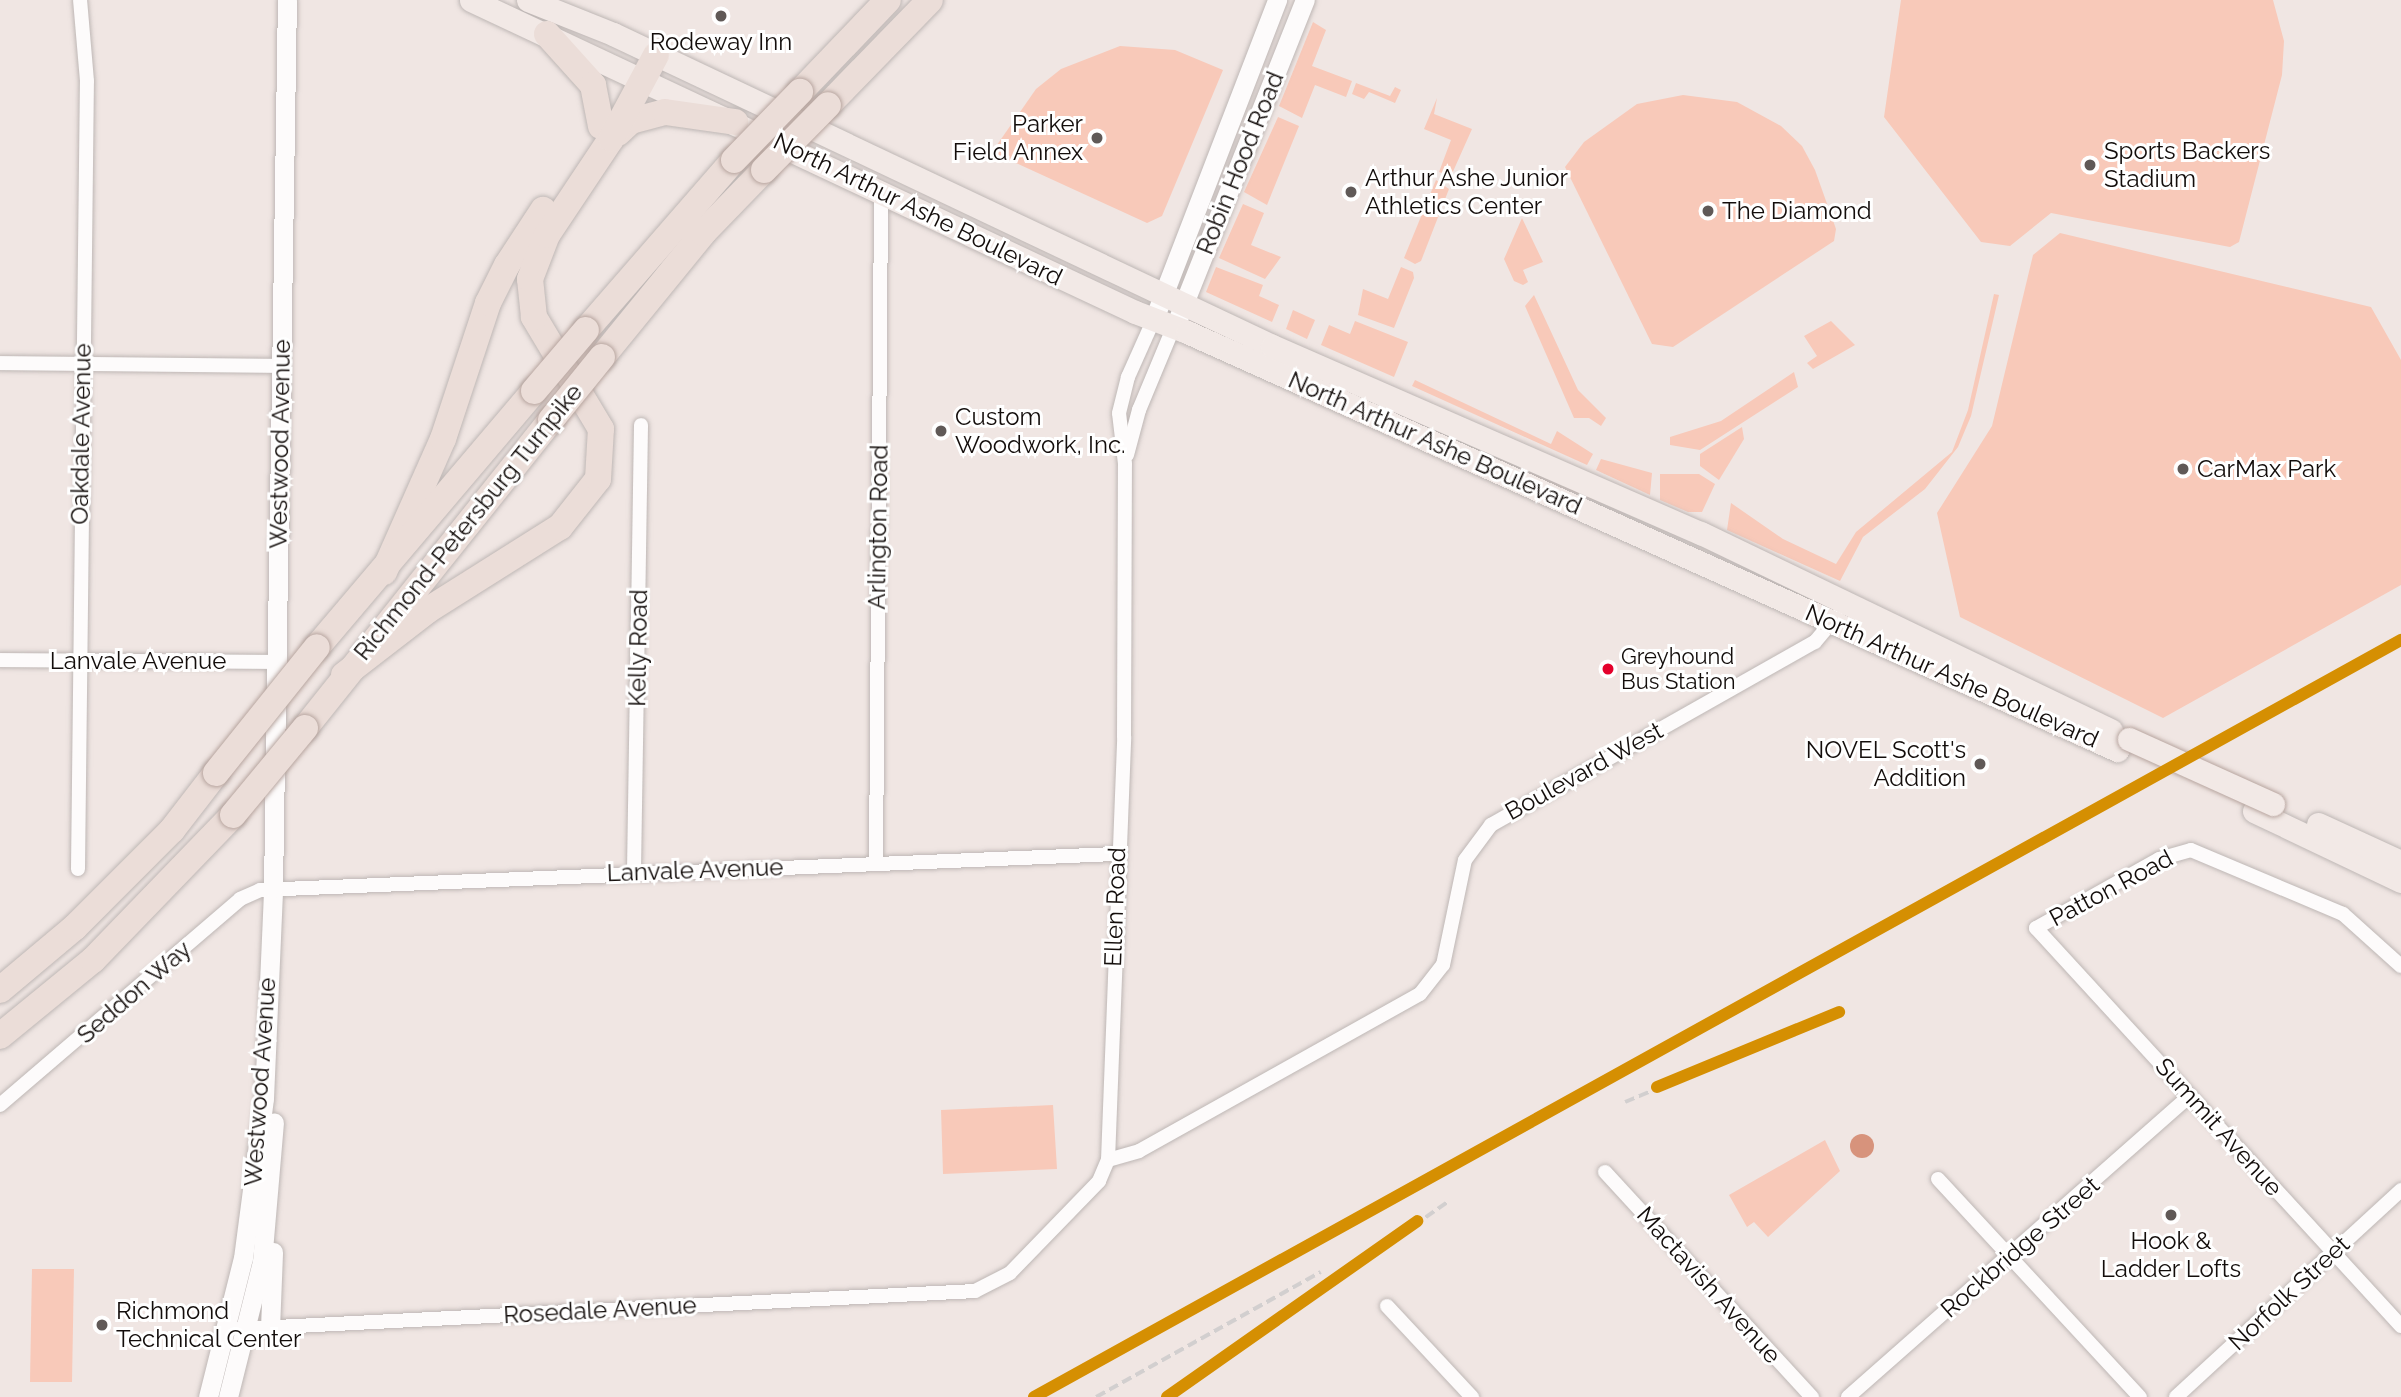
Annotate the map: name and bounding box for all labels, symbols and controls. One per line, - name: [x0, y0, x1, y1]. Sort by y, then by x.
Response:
- marker: Rodeway Inn: [713, 8, 729, 24]
- place label: Rodeway Inn: [649, 28, 793, 56]
- street label: Robin Hood Road: [1190, 67, 1290, 259]
- place label: Parker Field Annex: [952, 110, 1083, 166]
- street label: North Arthur Ashe Boulevard: [768, 126, 1068, 292]
- marker: Parker Field Annex: [1089, 130, 1105, 146]
- place label: Sports Backers Stadium: [2104, 137, 2270, 193]
- marker: Sports Backers Stadium: [2082, 157, 2098, 173]
- place label: Arthur Ashe Junior Athletics Center: [1365, 164, 1570, 220]
- marker: Arthur Ashe Junior Athletics Center: [1343, 184, 1359, 200]
- place label: The Diamond: [1722, 197, 1872, 225]
- marker: The Diamond: [1700, 203, 1716, 219]
- street label: Westwood Avenue: [264, 339, 296, 549]
- street label: Oakdale Avenue: [65, 343, 97, 525]
- street label: North Arthur Ashe Boulevard: [1283, 365, 1587, 521]
- street label: Richmond-Petersburg Turnpike: [347, 378, 589, 666]
- place label: Custom Woodwork, Inc.: [955, 403, 1126, 459]
- marker: Custom Woodwork, Inc.: [933, 423, 949, 439]
- street label: Arlington Road: [862, 444, 894, 610]
- place label: CarMax Park: [2197, 455, 2336, 483]
- marker: CarMax Park: [2175, 461, 2191, 477]
- street label: Kelly Road: [623, 589, 653, 707]
- street label: North Arthur Ashe Boulevard: [1800, 598, 2104, 754]
- place label: Greyhound Bus Station: [1621, 643, 1735, 694]
- street label: Lanvale Avenue: [49, 647, 227, 675]
- marker: Greyhound Bus Station: [1601, 662, 1615, 676]
- street label: Boulevard West: [1500, 716, 1668, 826]
- place label: NOVEL Scott's Addition: [1805, 736, 1966, 792]
- marker: NOVEL Scott's Addition: [1972, 756, 1988, 772]
- street label: Patton Road: [2044, 843, 2178, 933]
- street label: Ellen Road: [1099, 847, 1131, 967]
- street label: Lanvale Avenue: [606, 853, 784, 887]
- street label: Seddon Way: [71, 934, 197, 1050]
- street label: Westwood Avenue: [238, 976, 282, 1188]
- street label: Summit Avenue: [2149, 1052, 2289, 1202]
- street label: Rockbridge Street: [1935, 1170, 2105, 1324]
- street label: Mactavish Avenue: [1631, 1200, 1787, 1370]
- marker: Hook & Ladder Lofts: [2163, 1207, 2179, 1223]
- place label: Hook & Ladder Lofts: [2101, 1227, 2241, 1283]
- street label: Norfolk Street: [2223, 1230, 2355, 1356]
- street label: Rosedale Avenue: [502, 1291, 698, 1329]
- place label: Richmond Technical Center: [116, 1297, 302, 1353]
- marker: Richmond Technical Center: [94, 1317, 110, 1333]

